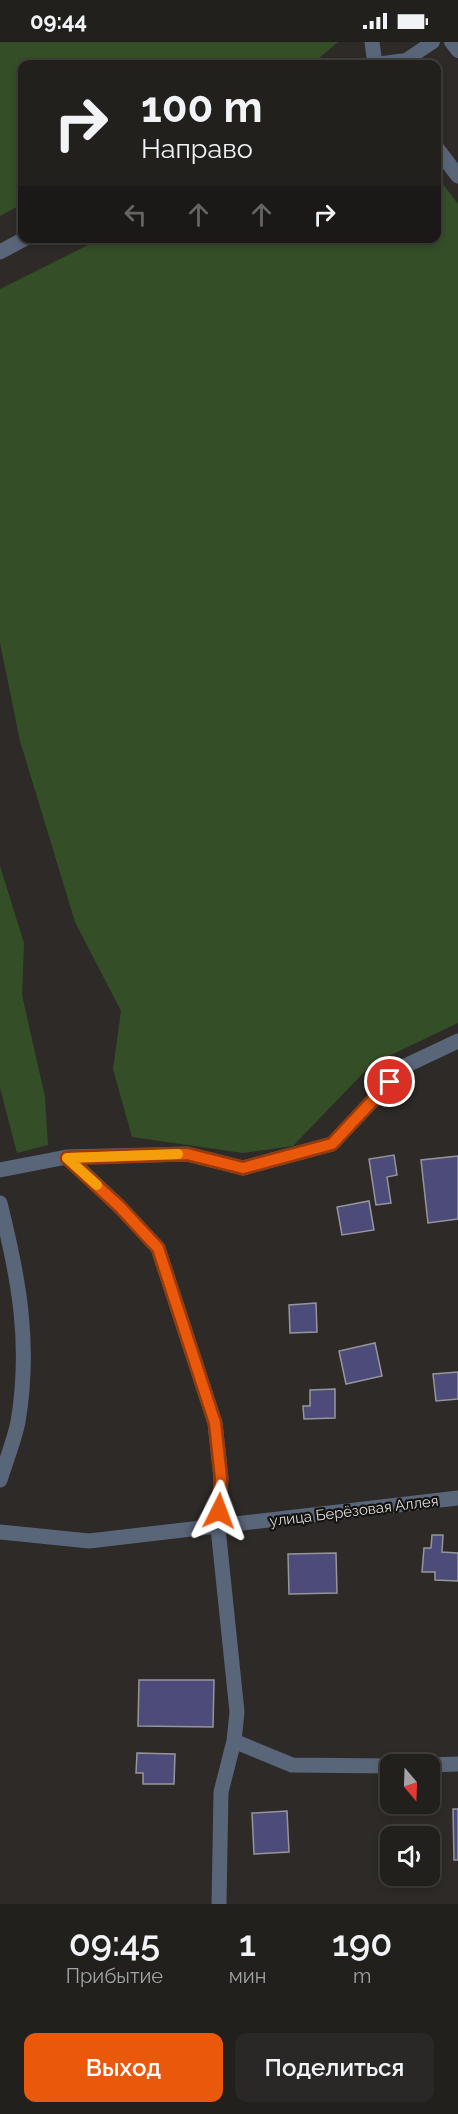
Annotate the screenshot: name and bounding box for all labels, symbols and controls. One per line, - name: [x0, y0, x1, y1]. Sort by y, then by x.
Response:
- text: 09:44: [30, 8, 87, 34]
- text: 100 m: [141, 83, 263, 132]
- icon: right: [42, 84, 120, 162]
- text: Направо: [141, 133, 253, 164]
- icon: left: [119, 198, 152, 231]
- icon: ahead: [182, 198, 215, 231]
- icon: ahead: [245, 198, 278, 231]
- icon: right: [308, 198, 341, 231]
- pin: [364, 1056, 415, 1107]
- icon: arrive: [373, 1065, 406, 1098]
- position arrow: [187, 1479, 251, 1543]
- street label: улица Берёзовая Аллея: [269, 1492, 439, 1530]
- north arrow: [380, 1754, 440, 1814]
- map controls: [380, 1754, 440, 1886]
- button: sound: [380, 1826, 440, 1886]
- text: 09:45: [69, 1922, 160, 1964]
- text: 1: [239, 1922, 256, 1964]
- text: 190: [332, 1922, 392, 1964]
- text: Прибытие: [66, 1964, 163, 1988]
- text: мин: [229, 1964, 266, 1988]
- text: m: [353, 1964, 371, 1988]
- button: Выход: [24, 2033, 223, 2102]
- button: Поделиться: [235, 2033, 434, 2102]

